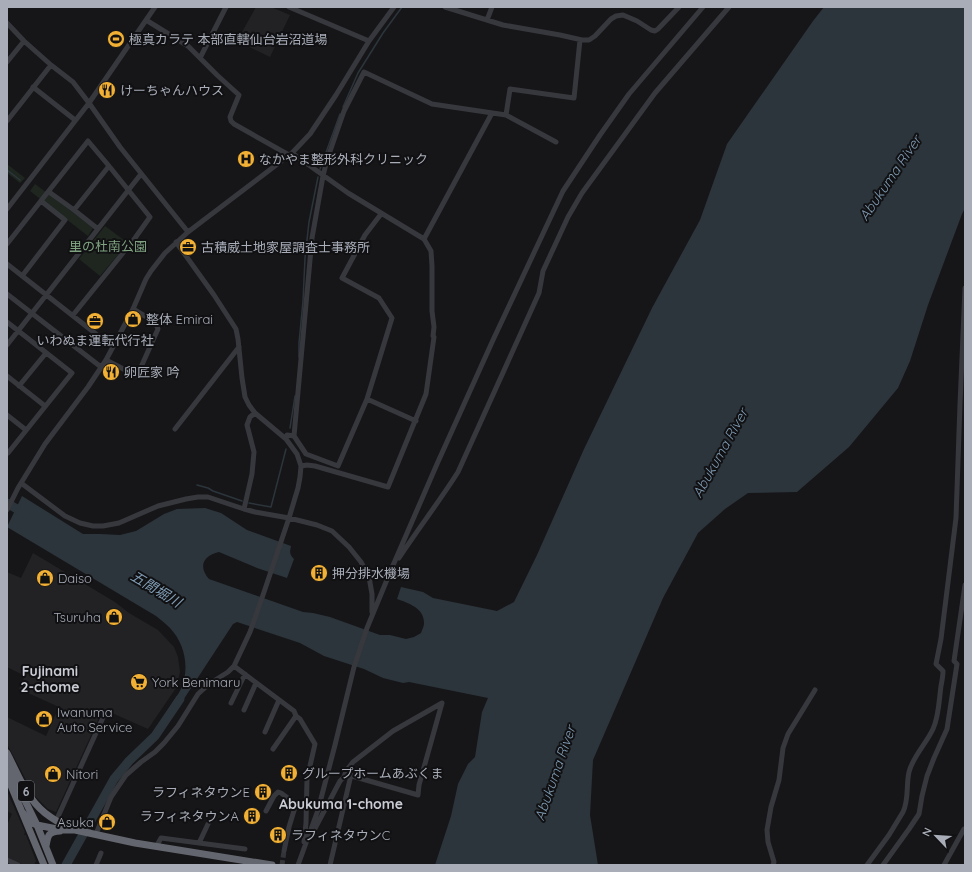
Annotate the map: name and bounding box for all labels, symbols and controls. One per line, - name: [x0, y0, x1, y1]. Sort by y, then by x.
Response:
- sports icon: 極真カラテ 本部直轄仙台岩沼道場: [106, 29, 126, 49]
- place label: 極真カラテ 本部直轄仙台岩沼道場: [129, 31, 328, 47]
- restaurant icon: けーちゃんハウス: [97, 80, 117, 100]
- place label: けーちゃんハウス: [120, 82, 224, 98]
- water label: Abukuma River: [855, 131, 926, 224]
- hospital icon: なかやま整形外科クリニック: [236, 149, 256, 169]
- place label: なかやま整形外科クリニック: [259, 151, 428, 167]
- office icon: 古積威土地家屋調査士事務所: [178, 237, 198, 257]
- park label: 里の杜南公園: [69, 238, 147, 254]
- place label: 古積威土地家屋調査士事務所: [201, 239, 370, 255]
- shop icon: 整体 Emirai: [123, 309, 143, 329]
- office icon: いわぬま運転代行社: [85, 311, 105, 331]
- place label: 整体 Emirai: [146, 311, 213, 327]
- place label: いわぬま運転代行社: [36, 332, 154, 348]
- restaurant icon: 卵匠家 吟: [101, 362, 121, 382]
- place label: 卵匠家 吟: [124, 364, 180, 380]
- water label: Abukuma River: [688, 404, 753, 501]
- building icon: 押分排水機場: [309, 563, 329, 583]
- place label: 押分排水機場: [332, 565, 410, 581]
- water label: 五間堀川: [127, 567, 186, 612]
- shop icon: Daiso: [35, 568, 55, 588]
- place label: Daiso: [58, 570, 92, 586]
- shop icon: Tsuruha: [104, 607, 124, 627]
- place label: Tsuruha: [53, 609, 101, 625]
- district label: Fujinami 2-chome: [21, 662, 79, 696]
- supermarket icon: York Benimaru: [129, 672, 149, 692]
- place label: York Benimaru: [152, 674, 240, 690]
- place label: Iwanuma Auto Service: [57, 704, 132, 735]
- shop icon: Iwanuma Auto Service: [34, 709, 54, 729]
- water label: Abukuma River: [530, 722, 580, 823]
- building icon: グループホームあぶくま: [279, 763, 299, 783]
- shop icon: Nitori: [43, 764, 63, 784]
- place label: グループホームあぶくま: [302, 765, 444, 781]
- place label: Nitori: [66, 766, 98, 782]
- road number: 6: [18, 781, 34, 801]
- building icon: ラフィネタウンE: [253, 782, 273, 802]
- place label: ラフィネタウンE: [152, 784, 250, 800]
- district label: Abukuma 1-chome: [279, 795, 403, 813]
- building icon: ラフィネタウンA: [242, 806, 262, 826]
- place label: ラフィネタウンA: [140, 808, 240, 824]
- shop icon: Asuka: [97, 812, 117, 832]
- place label: Asuka: [57, 814, 94, 830]
- north arrow: [916, 816, 956, 856]
- building icon: ラフィネタウンC: [268, 825, 288, 845]
- text: N: [919, 825, 935, 838]
- place label: ラフィネタウンC: [291, 827, 391, 843]

